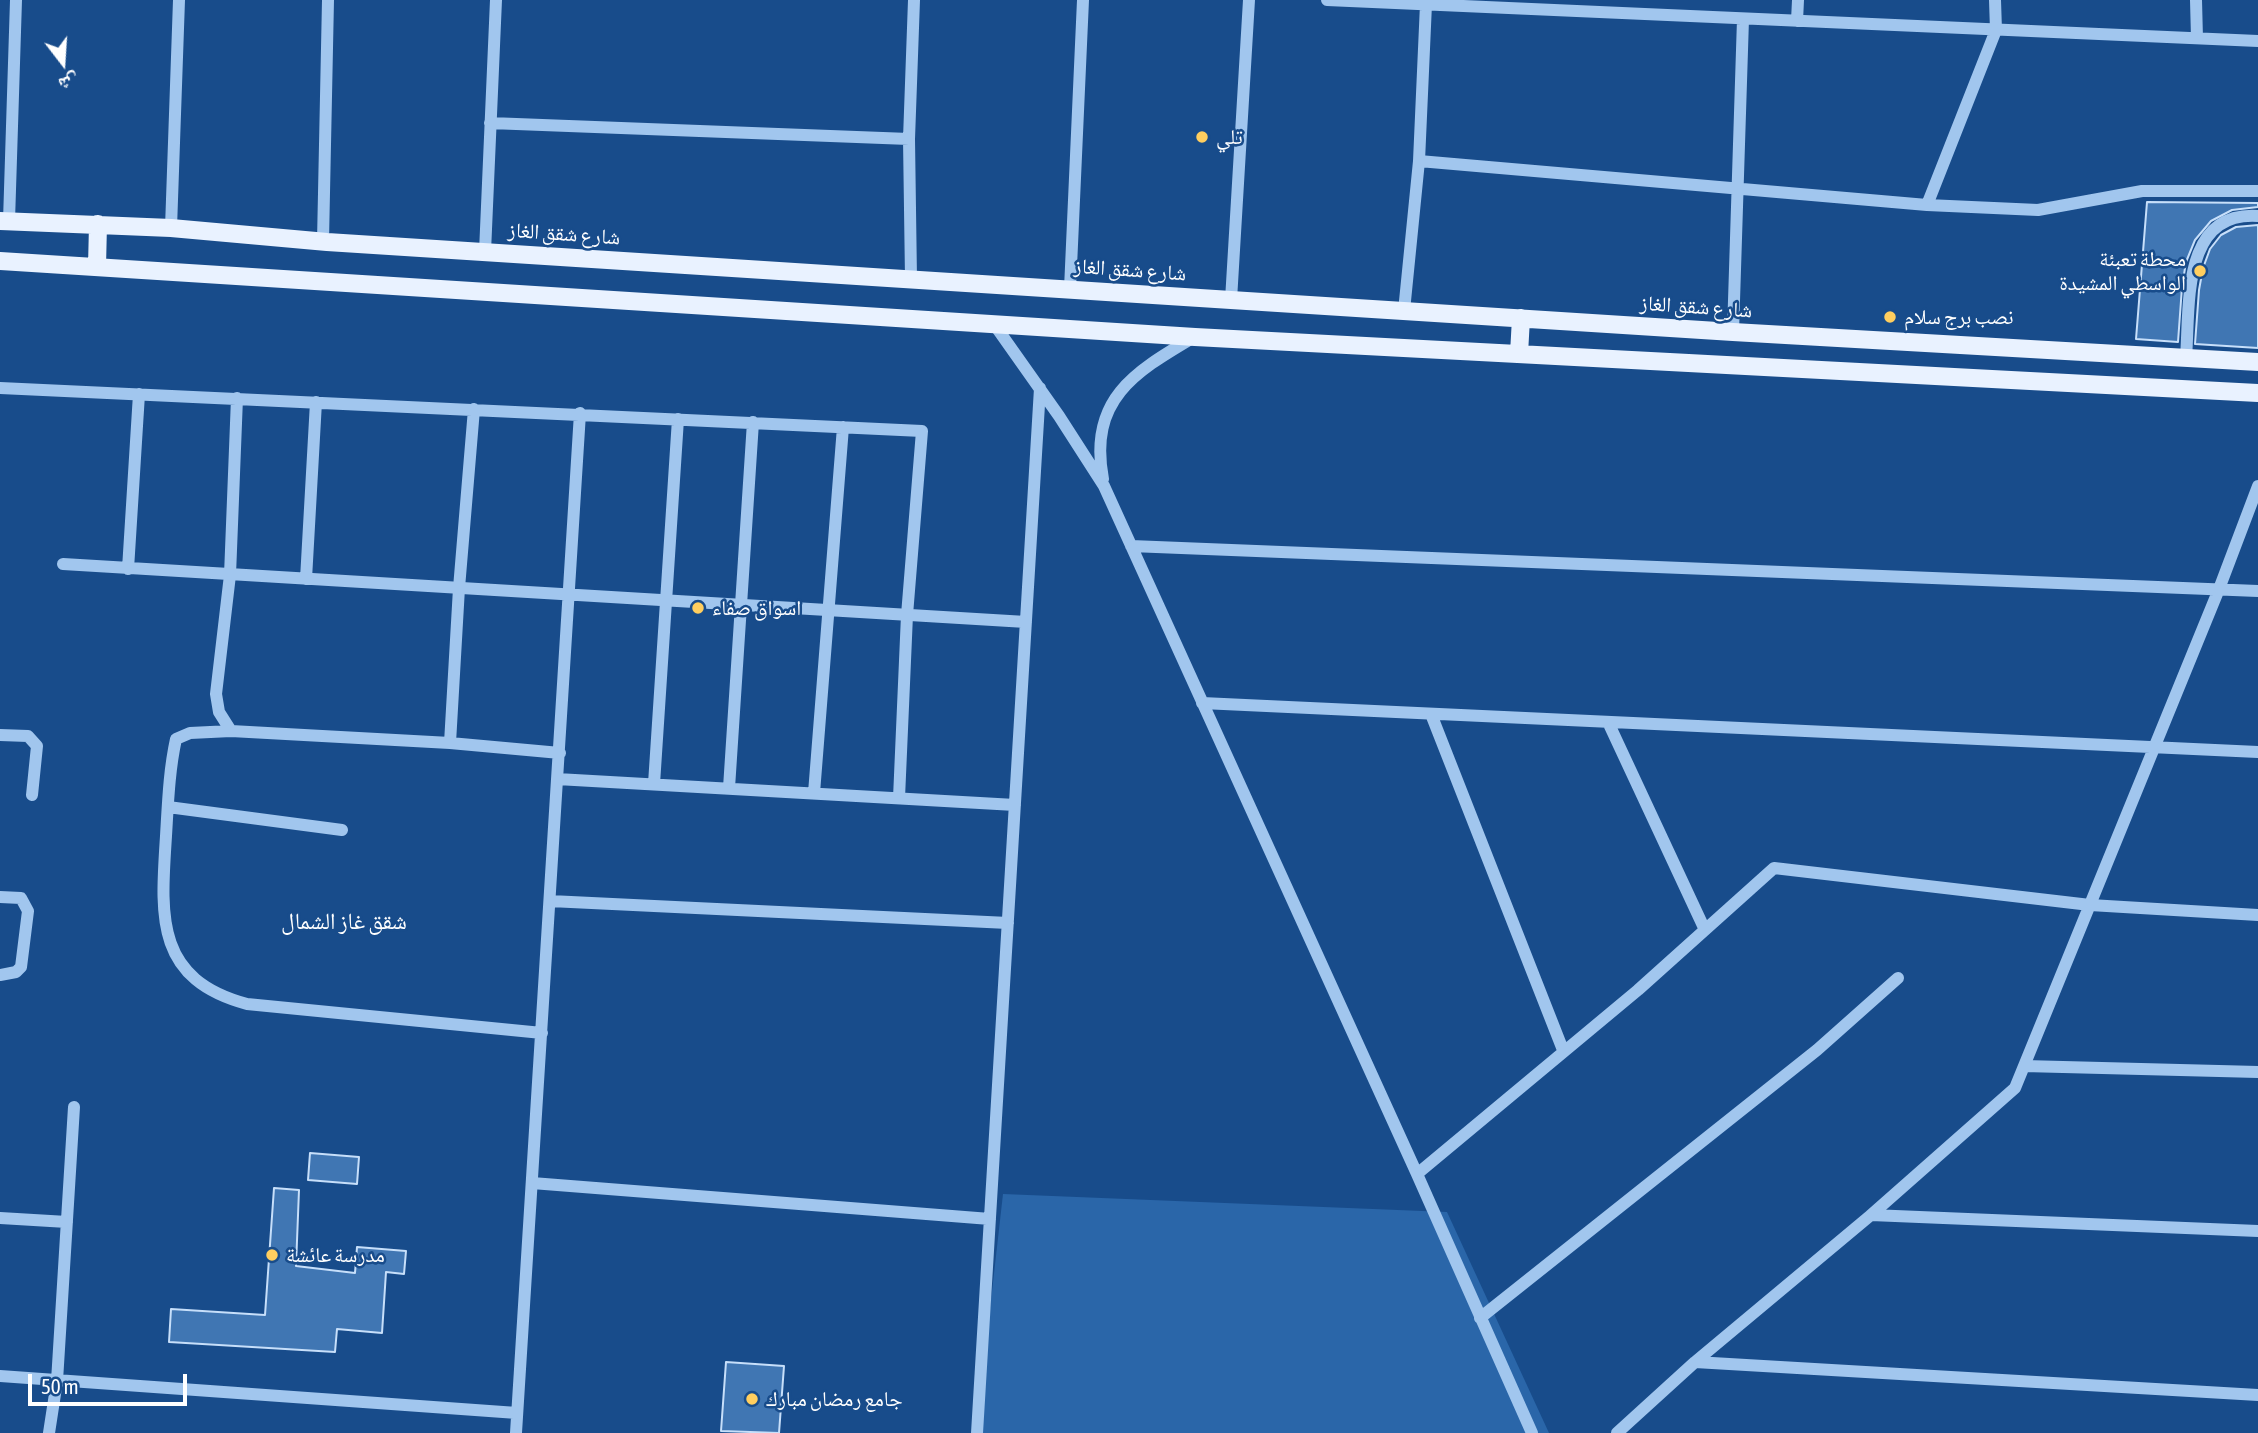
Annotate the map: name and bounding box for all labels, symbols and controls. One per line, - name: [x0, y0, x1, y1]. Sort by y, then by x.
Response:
- north arrow: [28, 28, 98, 98]
- text: ش: [56, 70, 82, 97]
- place label: تلي: [1216, 124, 1243, 150]
- marker: تلي: [1194, 129, 1210, 145]
- street label: شارع شقق الغاز: [507, 218, 621, 250]
- place label: محطة تعبئة الواسطي المشيدة: [2059, 246, 2186, 296]
- street label: شارع شقق الغاز: [1073, 254, 1187, 286]
- marker: محطة تعبئة الواسطي المشيدة: [2192, 263, 2208, 279]
- street label: شارع شقق الغاز: [1639, 291, 1753, 323]
- place label: نصب برج سلام: [1904, 304, 2014, 330]
- marker: نصب برج سلام: [1882, 309, 1898, 325]
- place label: اسواق صفاء: [712, 595, 801, 621]
- marker: اسواق صفاء: [690, 600, 706, 616]
- district label: شقق غاز الشمال: [281, 908, 407, 936]
- place label: مدرسة عائشة: [286, 1242, 385, 1268]
- marker: مدرسة عائشة: [264, 1247, 280, 1263]
- scale bar: [32, 1360, 191, 1404]
- text: 50 m: [41, 1374, 79, 1398]
- place label: جامع رمضان مبارك: [766, 1386, 902, 1412]
- marker: جامع رمضان مبارك: [744, 1391, 760, 1407]

